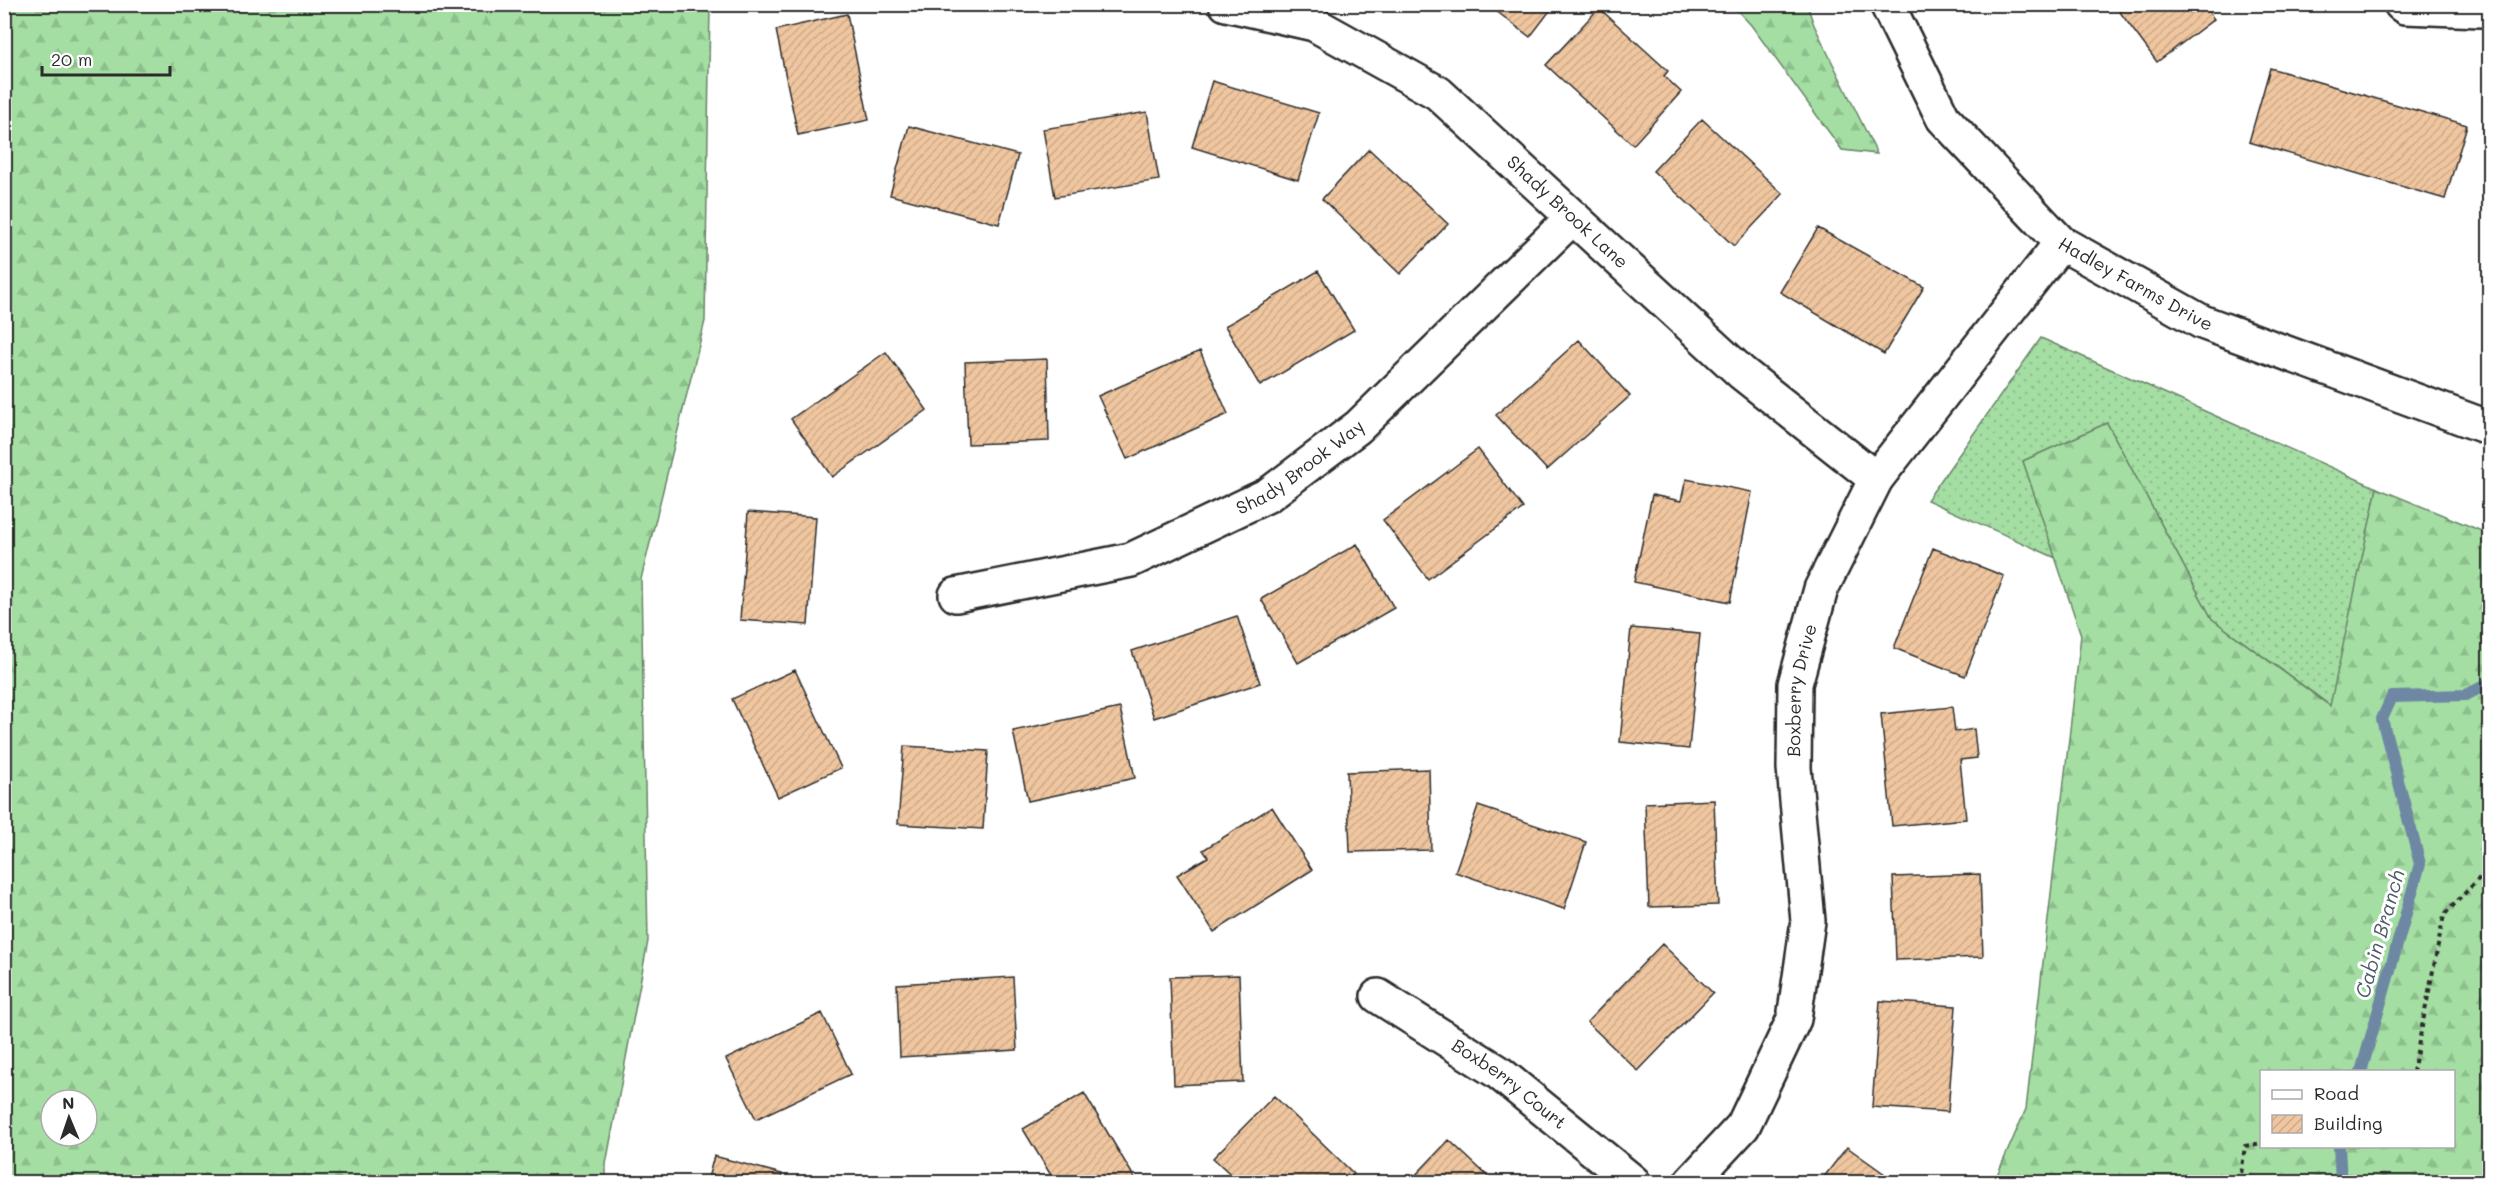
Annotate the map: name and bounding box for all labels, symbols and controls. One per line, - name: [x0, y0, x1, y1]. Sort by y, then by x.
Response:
- scale bar: [42, 39, 170, 77]
- text: 20 m: [51, 47, 92, 71]
- street label: Shady Brook Lane: [1502, 149, 1634, 273]
- street label: Hadley Farms Drive: [2054, 231, 2216, 336]
- street label: Shady Brook Way: [1232, 414, 1369, 519]
- street label: Boxberry Drive: [1781, 621, 1822, 757]
- water label: Cabin Branch: [2348, 867, 2410, 1001]
- street label: Boxberry Court: [1448, 1033, 1572, 1134]
- legend: [2260, 1070, 2455, 1148]
- text: Road: [2314, 1081, 2359, 1105]
- north arrow: [39, 1088, 99, 1148]
- text: N: [62, 1092, 75, 1113]
- text: Building: [2314, 1111, 2382, 1135]

